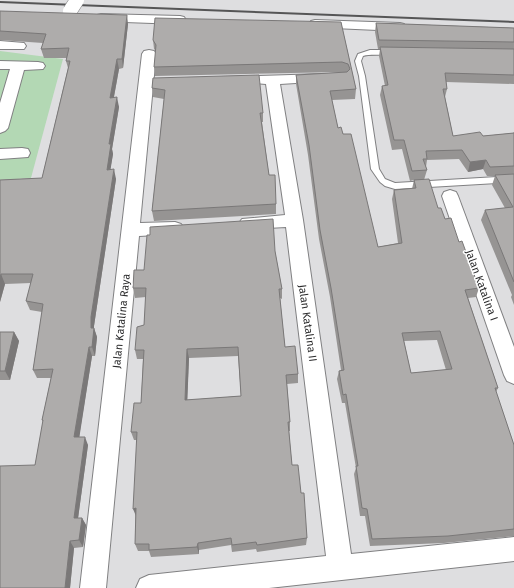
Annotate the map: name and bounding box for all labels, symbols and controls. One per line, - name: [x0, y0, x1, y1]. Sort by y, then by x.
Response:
- street label: Jalan Katalina I: [463, 248, 500, 323]
- street label: Jalan Katalina Raya: [110, 273, 133, 369]
- street label: Jalan Katalina II: [296, 284, 319, 363]

